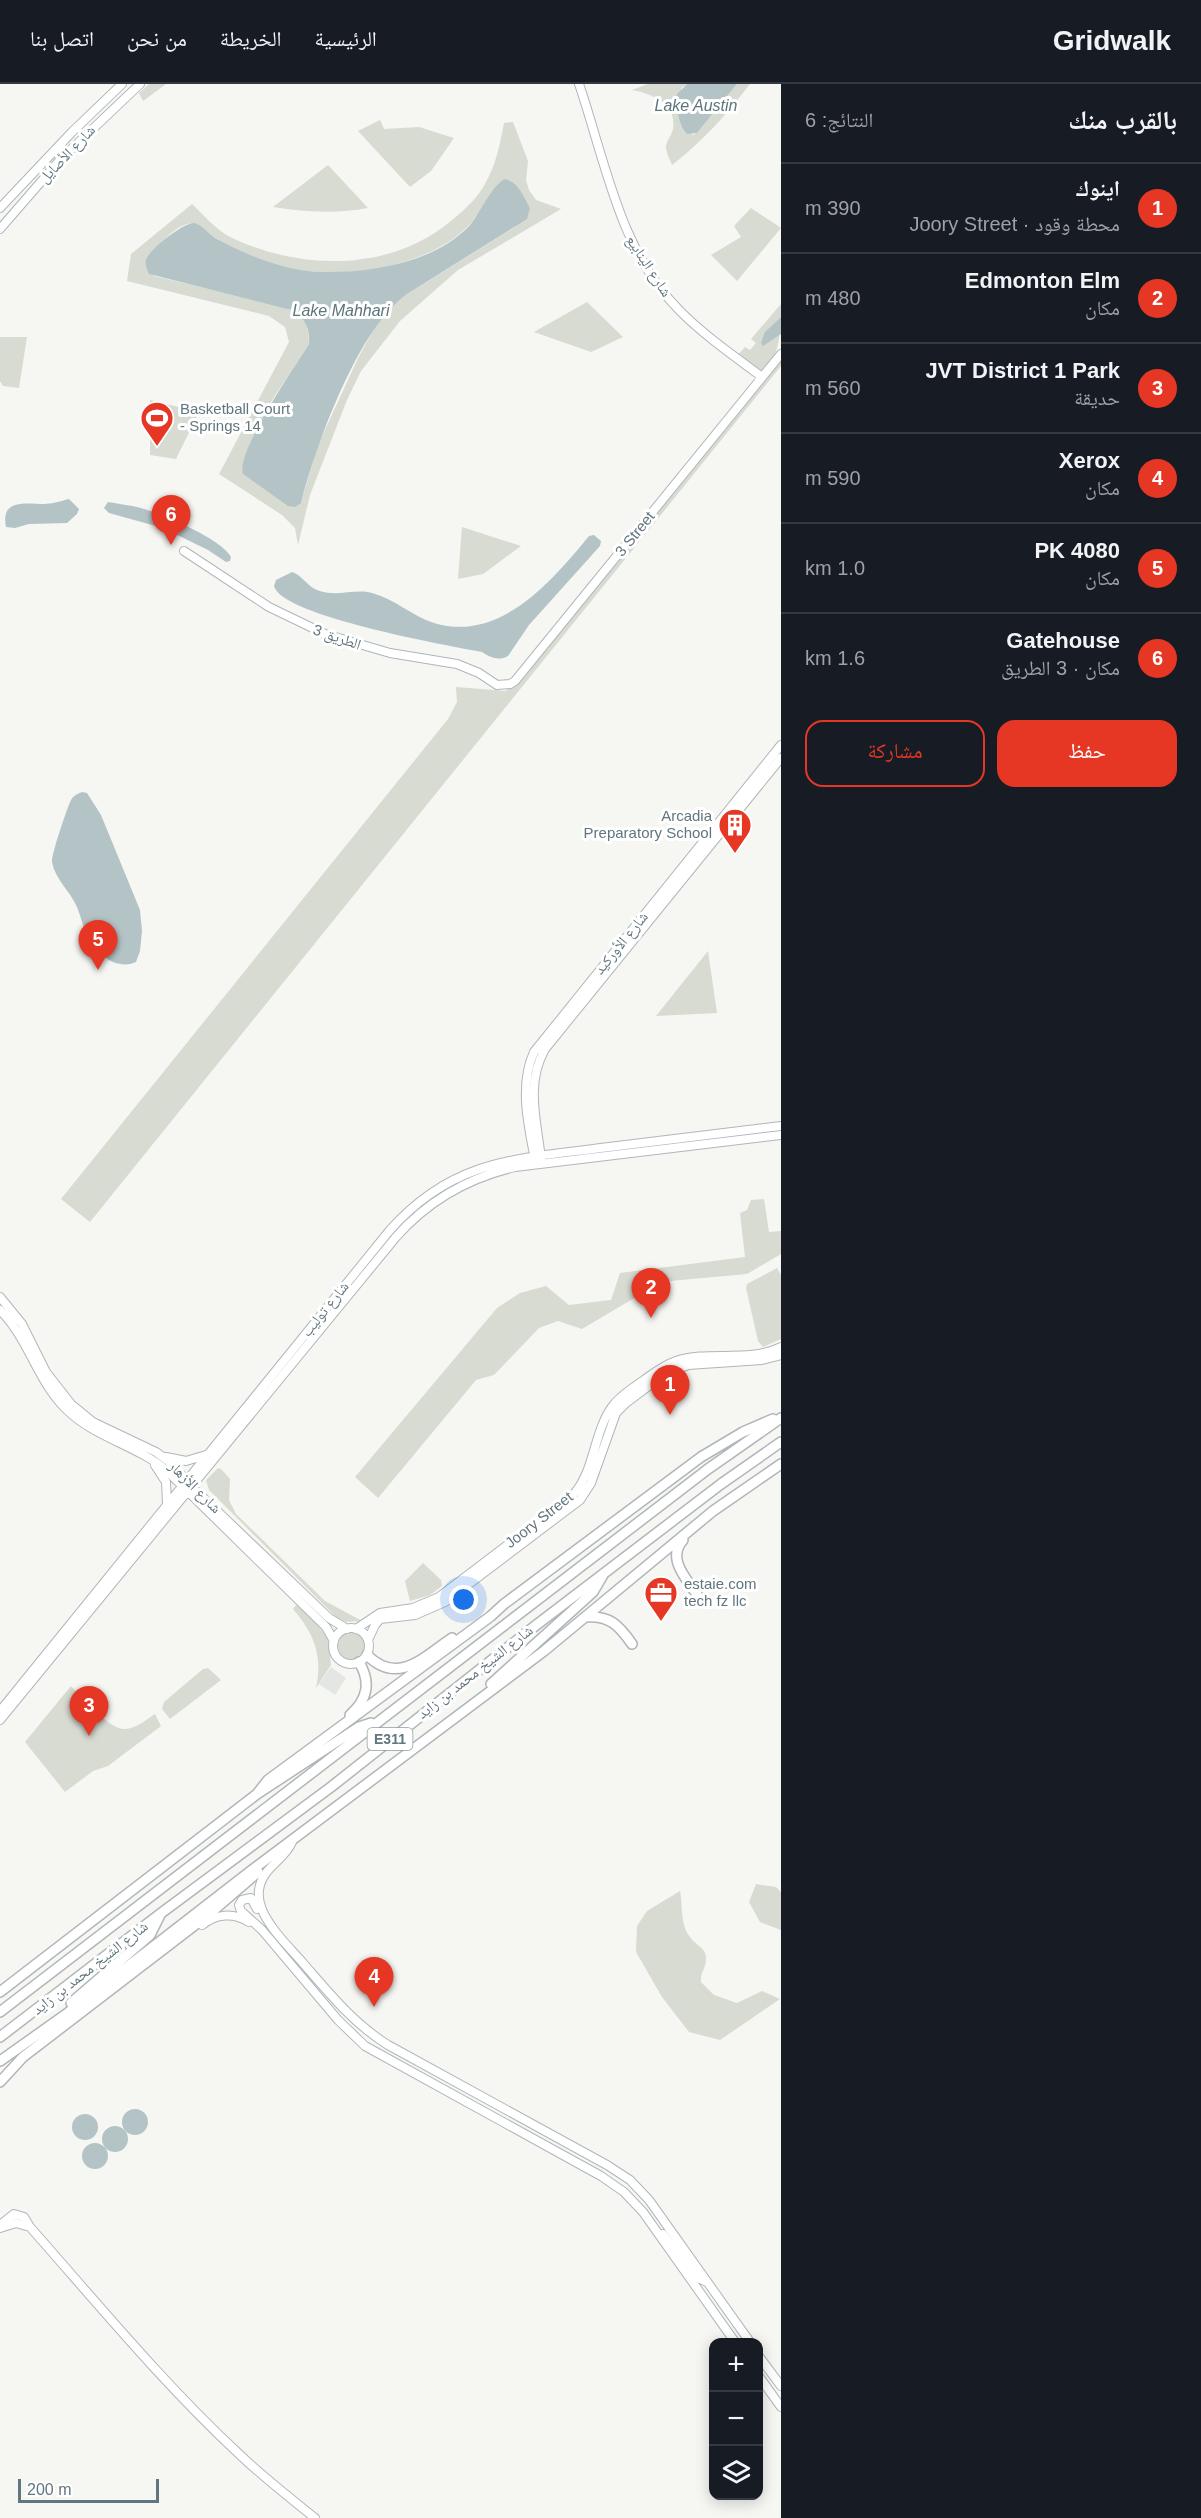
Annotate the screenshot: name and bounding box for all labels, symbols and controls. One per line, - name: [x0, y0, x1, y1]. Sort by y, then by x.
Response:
- text: Gridwalk: [1053, 25, 1171, 56]
- text: اتصل بنا: [30, 27, 94, 50]
- text: من نحن: [127, 27, 187, 50]
- text: الخريطة: [220, 27, 282, 50]
- text: الرئيسية: [315, 27, 377, 50]
- water label: Lake Austin: [654, 97, 738, 114]
- text: بالقرب منك: [1068, 105, 1177, 135]
- text: النتائج: 6: [805, 109, 873, 131]
- street label: شارع الأصايل: [35, 121, 100, 187]
- text: اينوك: [1075, 176, 1120, 201]
- text: 390 m: [805, 197, 861, 219]
- text: 1: [1152, 197, 1163, 219]
- text: محطة وقود · Joory Street: [909, 213, 1120, 235]
- street label: شارع الينابيع: [622, 232, 676, 301]
- text: Edmonton Elm: [965, 268, 1120, 293]
- text: 480 m: [805, 287, 861, 309]
- text: 2: [1152, 287, 1163, 309]
- text: مكان: [1085, 297, 1120, 319]
- water label: Lake Mahhari: [293, 302, 390, 319]
- text: JVT District 1 Park: [926, 358, 1120, 383]
- text: 560 m: [805, 377, 861, 399]
- text: 3: [1152, 377, 1163, 399]
- text: حديقة: [1074, 387, 1120, 409]
- sports icon: Basketball Court - Springs 14: [139, 400, 175, 447]
- place label: Basketball Court - Springs 14: [180, 400, 291, 434]
- text: Xerox: [1059, 448, 1120, 473]
- text: 590 m: [805, 467, 861, 489]
- text: 4: [1152, 467, 1163, 489]
- text: مكان: [1085, 477, 1120, 499]
- pin: 6: [152, 496, 190, 545]
- street label: 3 Street: [611, 507, 658, 559]
- text: PK 4080: [1034, 538, 1120, 563]
- text: 1.0 km: [805, 557, 865, 579]
- text: 5: [1152, 557, 1163, 579]
- text: مكان: [1085, 567, 1120, 589]
- street label: 3 الطريق: [310, 620, 363, 655]
- text: Gatehouse: [1006, 628, 1120, 653]
- text: 1.6 km: [805, 647, 865, 669]
- text: 6: [1152, 647, 1163, 669]
- text: مكان · 3 الطريق: [1001, 657, 1120, 679]
- button: مشاركة: [805, 720, 985, 787]
- button: حفظ: [997, 720, 1177, 787]
- place label: Arcadia Preparatory School: [584, 807, 713, 841]
- building icon: Arcadia Preparatory School: [717, 807, 753, 854]
- street label: شارع الأوركيد: [590, 908, 653, 979]
- pin: 5: [78, 920, 118, 970]
- pin: 2: [632, 1268, 670, 1318]
- street label: شارع توليب: [297, 1278, 354, 1341]
- pin: 1: [650, 1366, 690, 1415]
- street label: شارع الأزهار: [164, 1456, 225, 1518]
- street label: Joory Street: [502, 1488, 576, 1551]
- office icon: estaie.com tech fz llc: [643, 1575, 679, 1622]
- place label: estaie.com tech fz llc: [684, 1575, 757, 1609]
- your location: [449, 1585, 478, 1614]
- street label: شارع الشيخ محمد بن زايد: [414, 1621, 537, 1724]
- pin: 3: [70, 1686, 109, 1736]
- road number: E311: [368, 1728, 412, 1750]
- street label: شارع الشيخ محمد بن زايد: [29, 1917, 152, 2020]
- pin: 4: [354, 1958, 394, 2007]
- map controls: [709, 2338, 763, 2500]
- button: +: [709, 2338, 763, 2392]
- button: −: [709, 2392, 763, 2446]
- button: layers: [709, 2446, 763, 2500]
- scale bar: [18, 2476, 159, 2504]
- text: 200 m: [27, 2481, 71, 2498]

